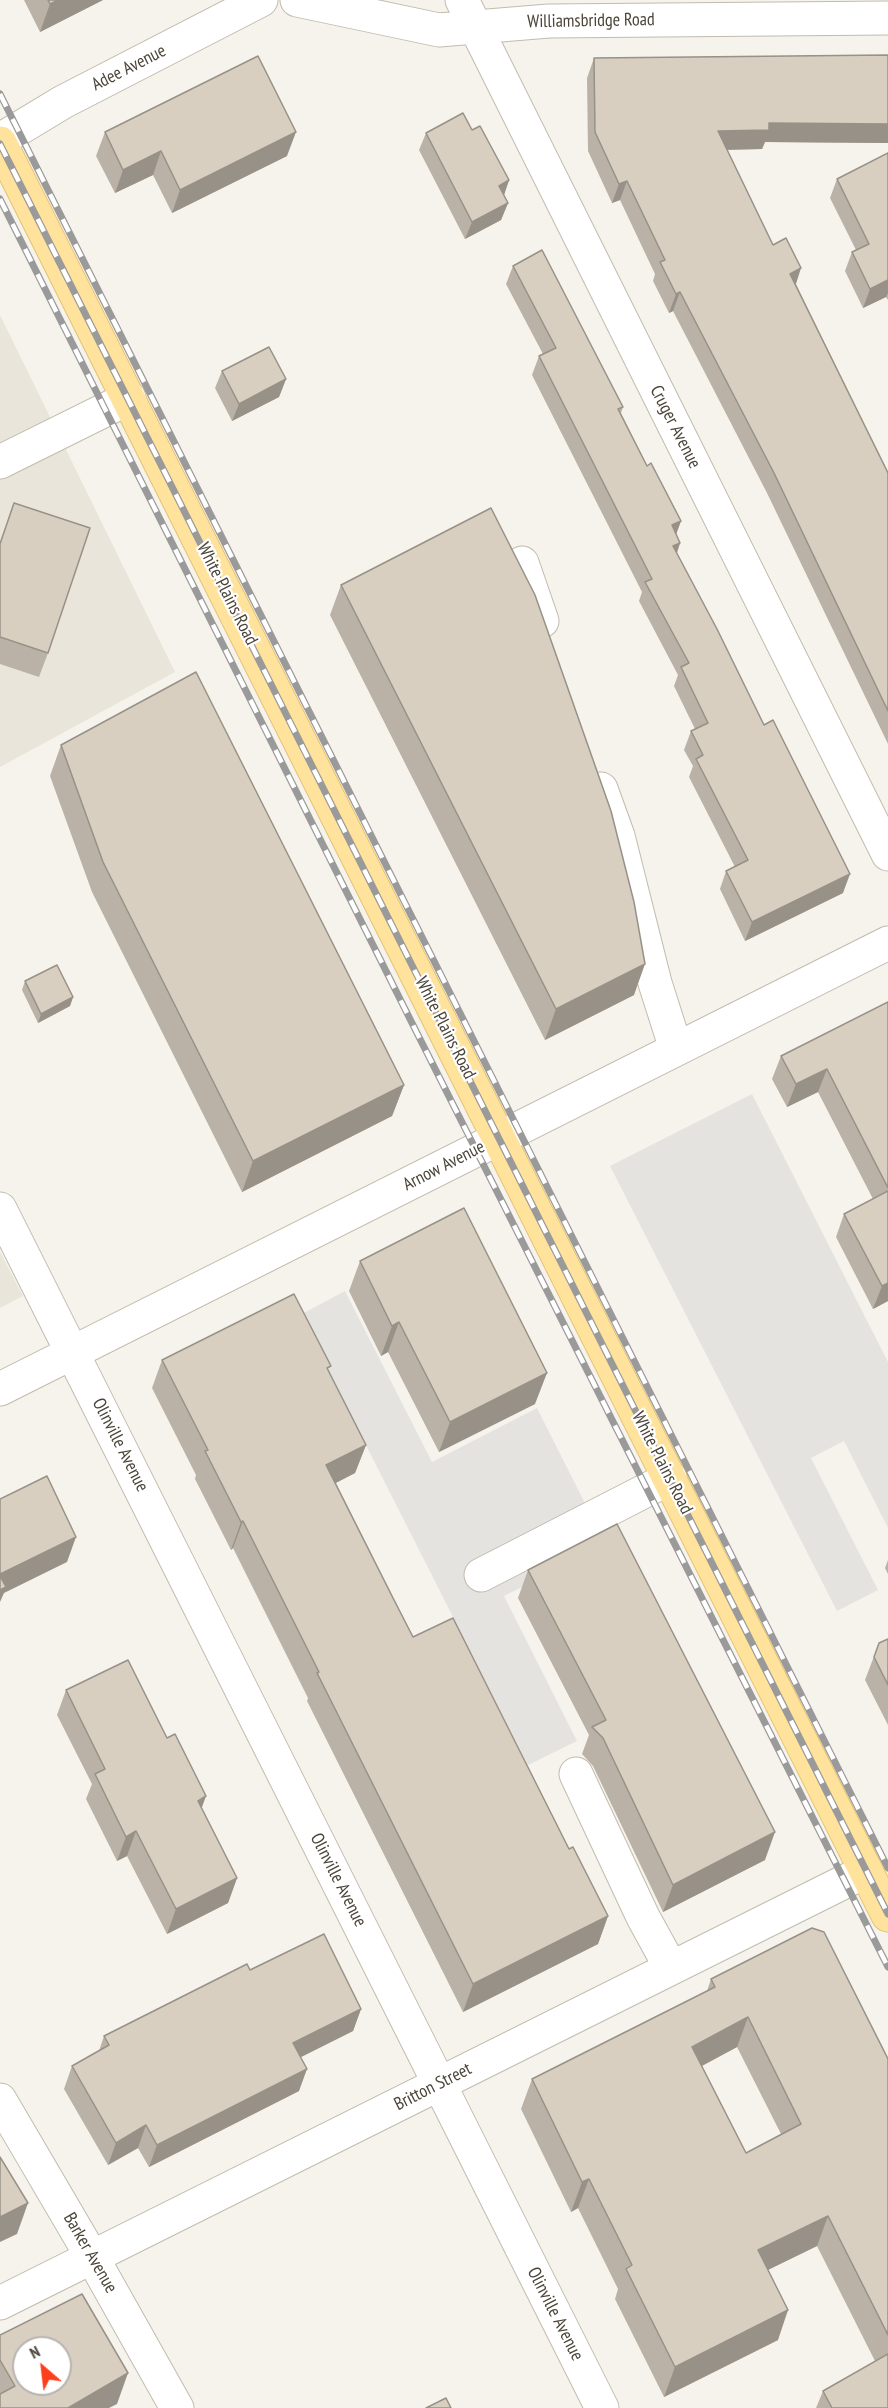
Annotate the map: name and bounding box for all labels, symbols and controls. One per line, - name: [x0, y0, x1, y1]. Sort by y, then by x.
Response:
- street label: Williamsbridge Road: [527, 9, 655, 33]
- street label: Adee Avenue: [88, 40, 170, 96]
- street label: Cruger Avenue: [645, 382, 705, 472]
- street label: White Plains Road: [192, 539, 262, 649]
- street label: White Plains Road: [410, 973, 480, 1083]
- street label: Arnow Avenue: [399, 1136, 489, 1196]
- street label: Olinville Avenue: [87, 1395, 153, 1495]
- street label: White Plains Road: [627, 1408, 697, 1518]
- street label: Olinville Avenue: [305, 1830, 371, 1930]
- street label: Britton Street: [391, 2058, 475, 2116]
- street label: Barker Avenue: [58, 2209, 122, 2297]
- street label: Olinville Avenue: [522, 2264, 588, 2364]
- north arrow: [12, 2336, 72, 2396]
- text: N: [26, 2341, 43, 2363]

